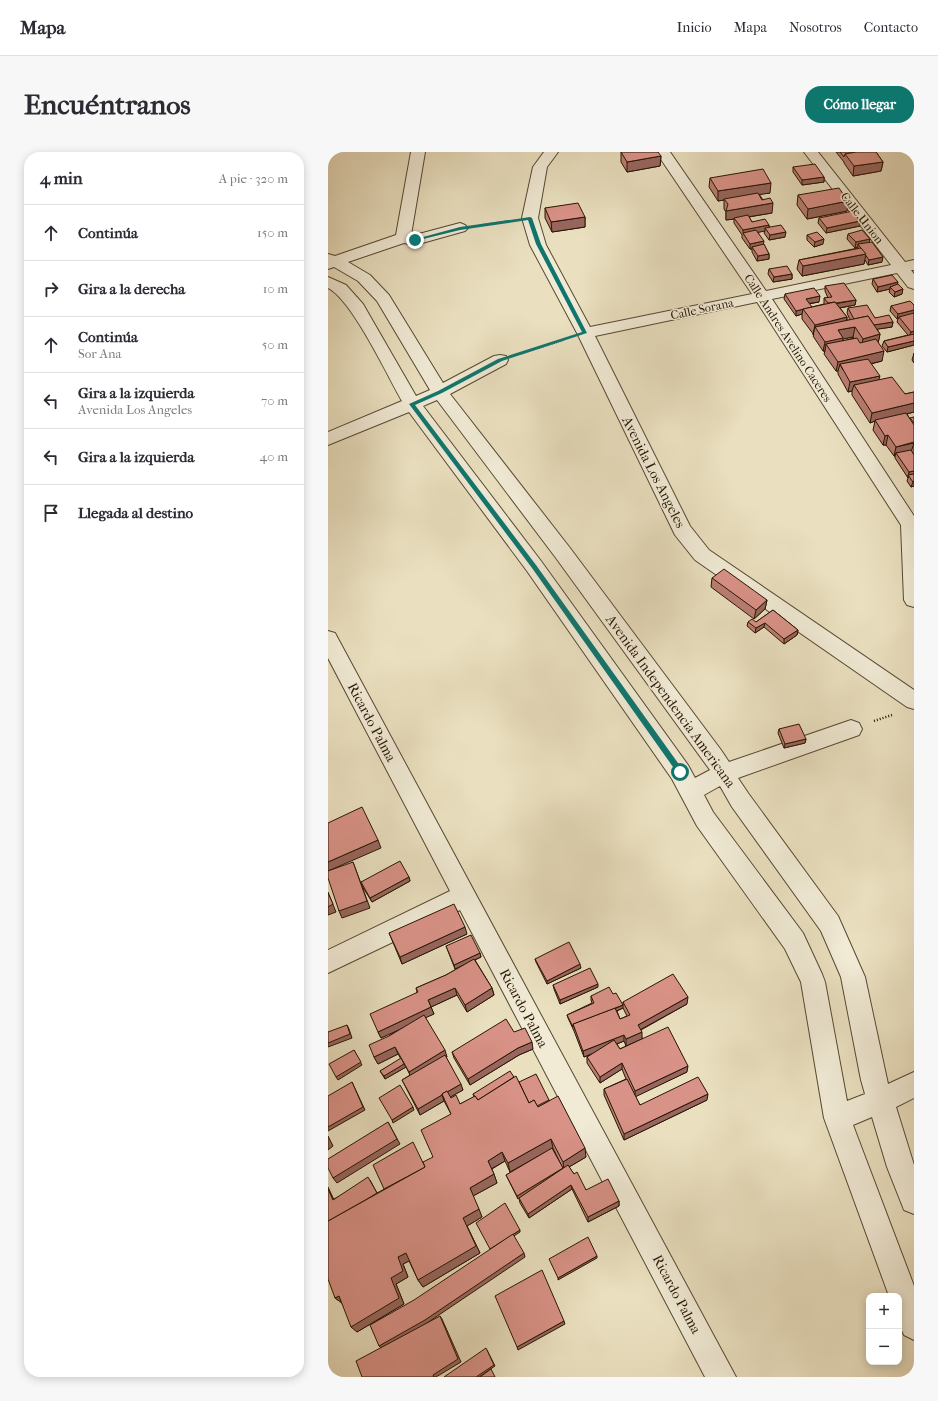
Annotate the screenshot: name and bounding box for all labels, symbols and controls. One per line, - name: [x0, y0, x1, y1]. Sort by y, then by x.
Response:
- text: Mapa: [20, 17, 65, 39]
- text: Inicio: [677, 19, 712, 36]
- text: Mapa: [734, 19, 767, 36]
- text: Nosotros: [789, 19, 842, 36]
- text: Contacto: [864, 19, 918, 36]
- button: Cómo llegar: [805, 86, 914, 123]
- text: Encuéntranos: [24, 88, 191, 121]
- text: 4 min: [40, 168, 83, 188]
- text: A pie · 320 m: [219, 171, 288, 186]
- street label: Calle Union: [838, 189, 886, 247]
- icon: ahead: [40, 222, 62, 244]
- text: Continúa: [78, 224, 138, 242]
- text: 150 m: [257, 225, 288, 240]
- route end: [406, 231, 424, 249]
- street label: Calle Andres Avelino Caceres: [741, 271, 835, 405]
- icon: right: [40, 278, 62, 300]
- text: Gira a la derecha: [78, 280, 185, 298]
- text: 10 m: [263, 281, 288, 296]
- street label: Calle Sorana: [669, 295, 735, 323]
- text: Continúa: [78, 328, 138, 346]
- icon: ahead: [40, 334, 62, 356]
- text: 50 m: [262, 337, 288, 352]
- text: Sor Ana: [78, 346, 122, 361]
- text: Gira a la izquierda: [78, 384, 194, 402]
- icon: left: [40, 390, 62, 412]
- text: 70 m: [261, 393, 288, 408]
- text: Avenida Los Angeles: [78, 402, 192, 417]
- street label: Avenida Los Angeles: [618, 413, 689, 531]
- icon: left: [40, 446, 62, 468]
- text: Gira a la izquierda: [78, 448, 194, 466]
- text: 40 m: [260, 449, 288, 464]
- icon: arrive: [40, 502, 62, 524]
- text: Llegada al destino: [78, 504, 193, 522]
- street label: Avenida Independencia Americana: [602, 611, 739, 791]
- street label: Ricardo Palma: [344, 680, 400, 765]
- route start: [671, 763, 689, 781]
- street label: Ricardo Palma: [496, 966, 552, 1051]
- street label: Ricardo Palma: [649, 1252, 705, 1337]
- map controls: [866, 1293, 902, 1365]
- button: +: [866, 1293, 902, 1329]
- button: −: [866, 1329, 902, 1365]

